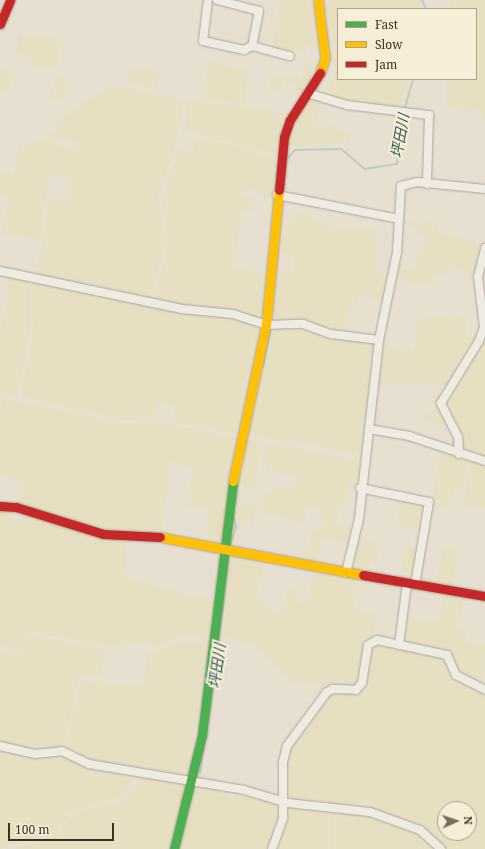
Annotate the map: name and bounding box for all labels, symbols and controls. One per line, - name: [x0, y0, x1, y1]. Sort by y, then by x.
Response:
- legend: [337, 8, 477, 80]
- text: Fast: [375, 16, 398, 33]
- text: Slow: [375, 36, 403, 53]
- text: Jam: [375, 56, 397, 73]
- water label: 坪田川: [387, 112, 413, 160]
- water label: 坪田川: [205, 642, 229, 690]
- north arrow: [437, 801, 477, 841]
- scale bar: [10, 815, 116, 841]
- text: N: [461, 816, 476, 825]
- text: 100 m: [15, 821, 50, 838]

